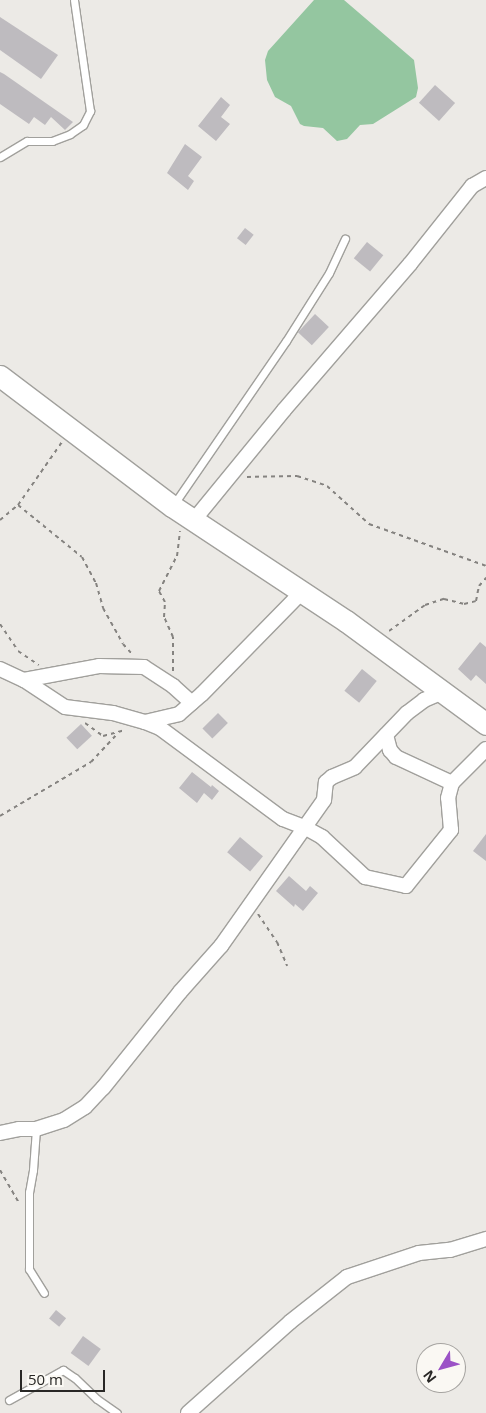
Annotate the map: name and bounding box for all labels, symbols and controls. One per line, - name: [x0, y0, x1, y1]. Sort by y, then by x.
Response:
- north arrow: [416, 1343, 466, 1393]
- scale bar: [22, 1360, 108, 1392]
- text: N: [418, 1366, 440, 1387]
- text: 50 m: [28, 1369, 63, 1389]

